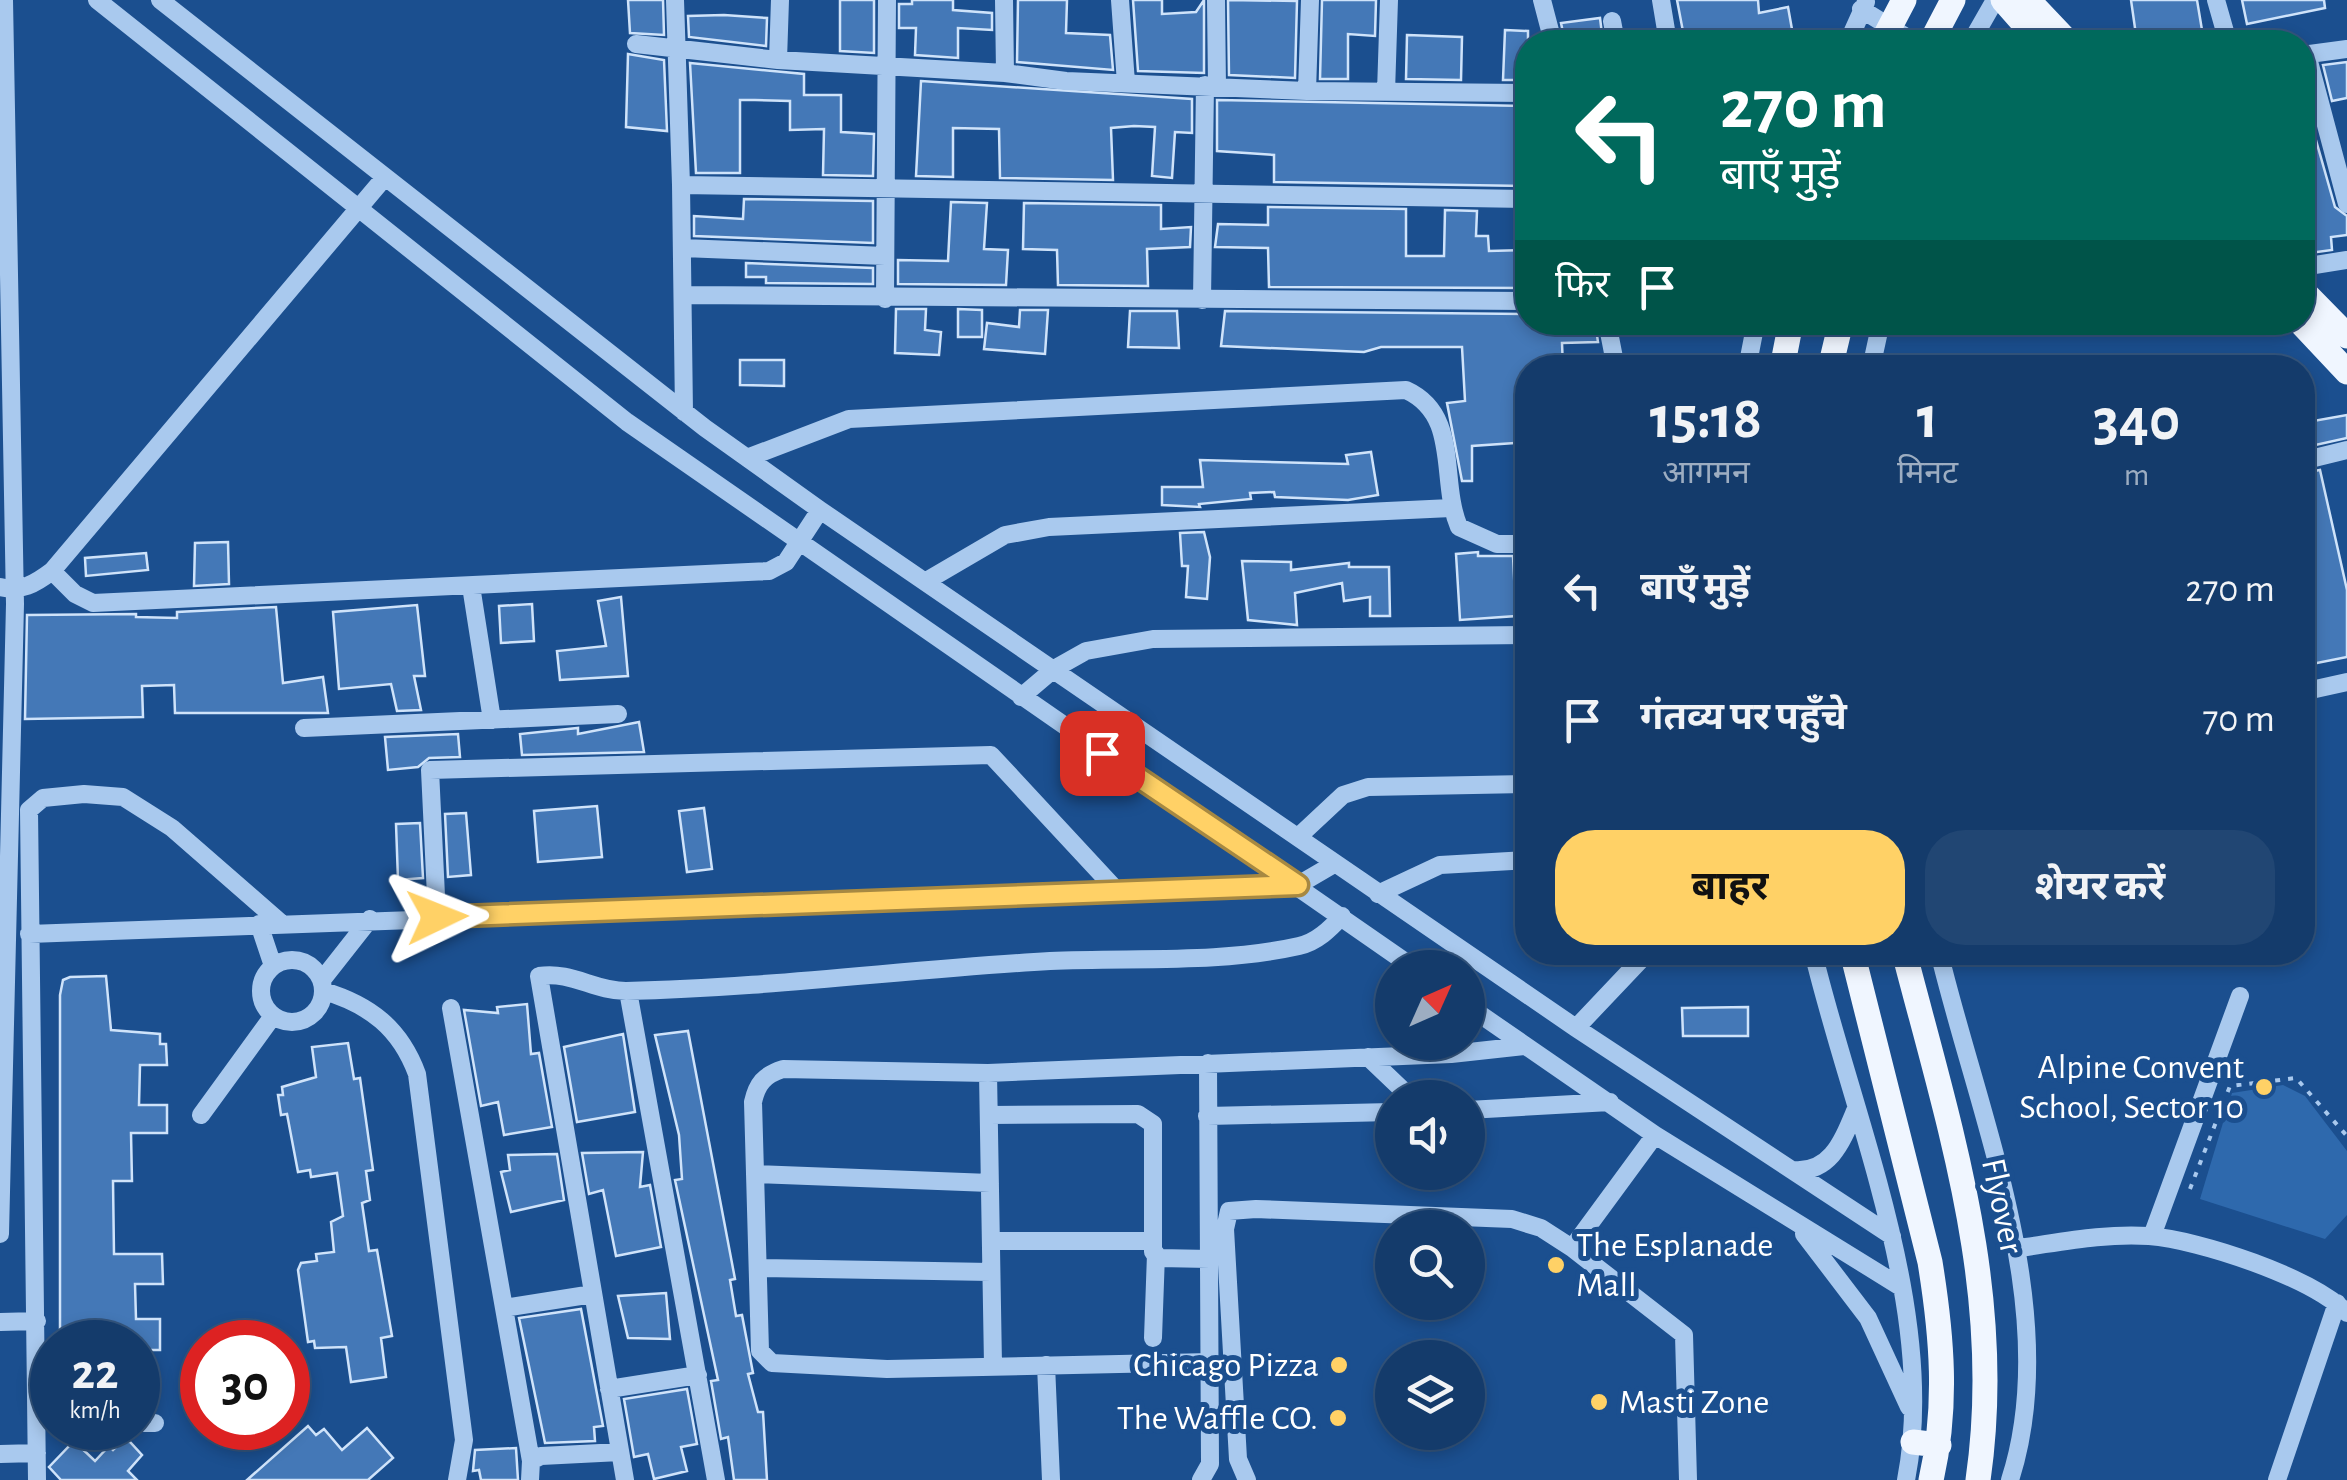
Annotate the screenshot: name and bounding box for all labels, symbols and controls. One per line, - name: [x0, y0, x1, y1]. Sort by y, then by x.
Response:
- icon: left: [1555, 70, 1685, 200]
- text: 270 m: [1720, 71, 1887, 141]
- text: बाएँ मुड़ें: [1720, 153, 1841, 198]
- icon: arrive: [1630, 260, 1685, 315]
- text: फिर: [1555, 267, 1610, 305]
- text: 15:18: [1650, 389, 1762, 449]
- text: 1: [1917, 389, 1938, 449]
- text: 340: [2093, 391, 2180, 451]
- text: आगमन: [1662, 457, 1750, 489]
- text: मिनट: [1897, 457, 1958, 489]
- text: m: [2124, 459, 2149, 491]
- icon: left: [1555, 563, 1610, 618]
- text: बाएँ मुड़ें: [1640, 569, 1750, 607]
- text: 270 m: [2185, 571, 2275, 609]
- icon: arrive: [1555, 693, 1610, 748]
- text: गंतव्य पर पहुँचे: [1640, 699, 1847, 737]
- text: 70 m: [2202, 701, 2275, 739]
- pin: [1060, 711, 1145, 796]
- icon: arrive: [1075, 726, 1130, 781]
- button: बाहर: [1555, 830, 1905, 945]
- button: शेयर करें: [1925, 830, 2275, 945]
- position arrow: [385, 865, 489, 969]
- north arrow: [1375, 950, 1485, 1060]
- map controls: [1375, 950, 1485, 1450]
- place label: Alpine Convent School, Sector 10: [2019, 1050, 2244, 1125]
- marker: Alpine Convent School, Sector 10: [2253, 1076, 2275, 1098]
- button: sound: [1375, 1080, 1485, 1190]
- street label: Flyover: [1975, 1155, 2029, 1258]
- button: search: [1375, 1210, 1485, 1320]
- place label: The Esplanade Mall: [1576, 1228, 1773, 1303]
- marker: The Esplanade Mall: [1545, 1254, 1567, 1276]
- speed limit sign: 30: [180, 1320, 310, 1450]
- button: layers: [1375, 1340, 1485, 1450]
- text: 22: [71, 1348, 119, 1398]
- place label: Chicago Pizza: [1133, 1348, 1319, 1383]
- marker: Chicago Pizza: [1328, 1354, 1350, 1376]
- place label: Masti Zone: [1619, 1385, 1769, 1420]
- marker: Masti Zone: [1588, 1391, 1610, 1413]
- text: km/h: [69, 1398, 121, 1423]
- place label: The Waffle CO.: [1117, 1401, 1318, 1436]
- marker: The Waffle CO.: [1327, 1407, 1349, 1429]

